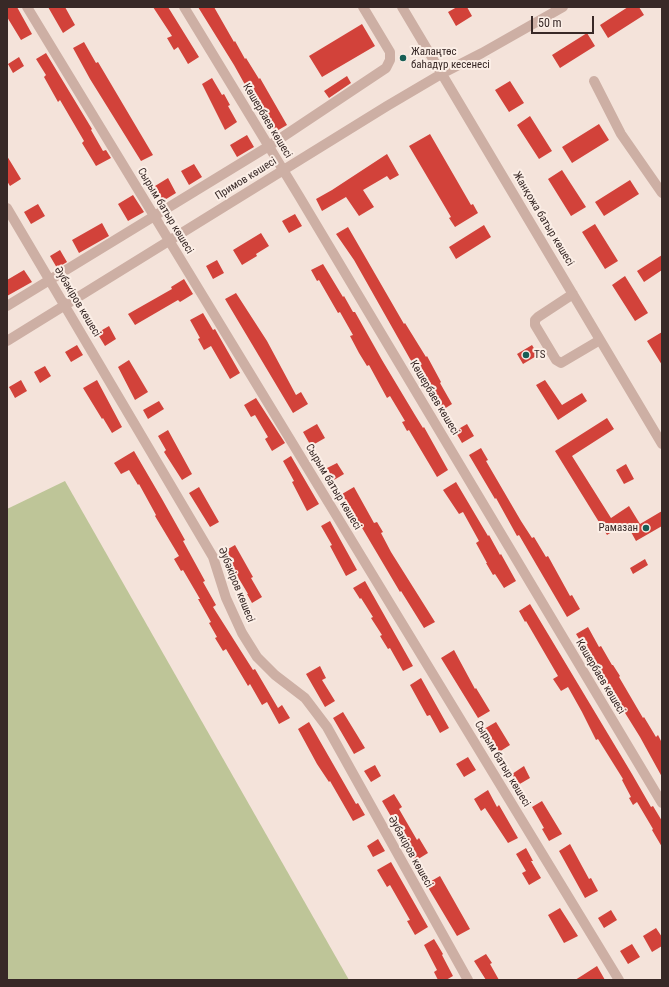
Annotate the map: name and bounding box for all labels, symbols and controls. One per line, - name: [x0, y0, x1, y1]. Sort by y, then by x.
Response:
- scale bar: [533, 8, 596, 34]
- text: 50 m: [538, 16, 562, 30]
- place label: Жалаңтөс баһадүр кесенесі: [411, 45, 490, 71]
- marker: Жалаңтөс баһадүр кесенесі: [398, 53, 408, 63]
- street label: Көшербаев көшесі: [239, 81, 295, 161]
- street label: Примов көшесі: [213, 155, 279, 203]
- street label: Сырым батыр көшесі: [134, 166, 196, 256]
- street label: Жанқожа батыр көшесі: [510, 169, 576, 269]
- street label: Әубәкіров көшесі: [51, 264, 103, 340]
- place label: TS: [534, 348, 545, 362]
- marker: TS: [521, 350, 531, 360]
- street label: Көшербаев көшесі: [406, 358, 462, 438]
- street label: Сырым батыр көшесі: [302, 442, 364, 532]
- place label: Рамазан: [599, 521, 638, 535]
- marker: Рамазан: [641, 523, 651, 533]
- street label: Әубәкіров көшесі: [215, 546, 257, 624]
- street label: Көшербаев көшесі: [572, 637, 628, 717]
- street label: Сырым батыр көшесі: [471, 719, 533, 809]
- street label: Әубәкіров көшесі: [385, 814, 435, 890]

